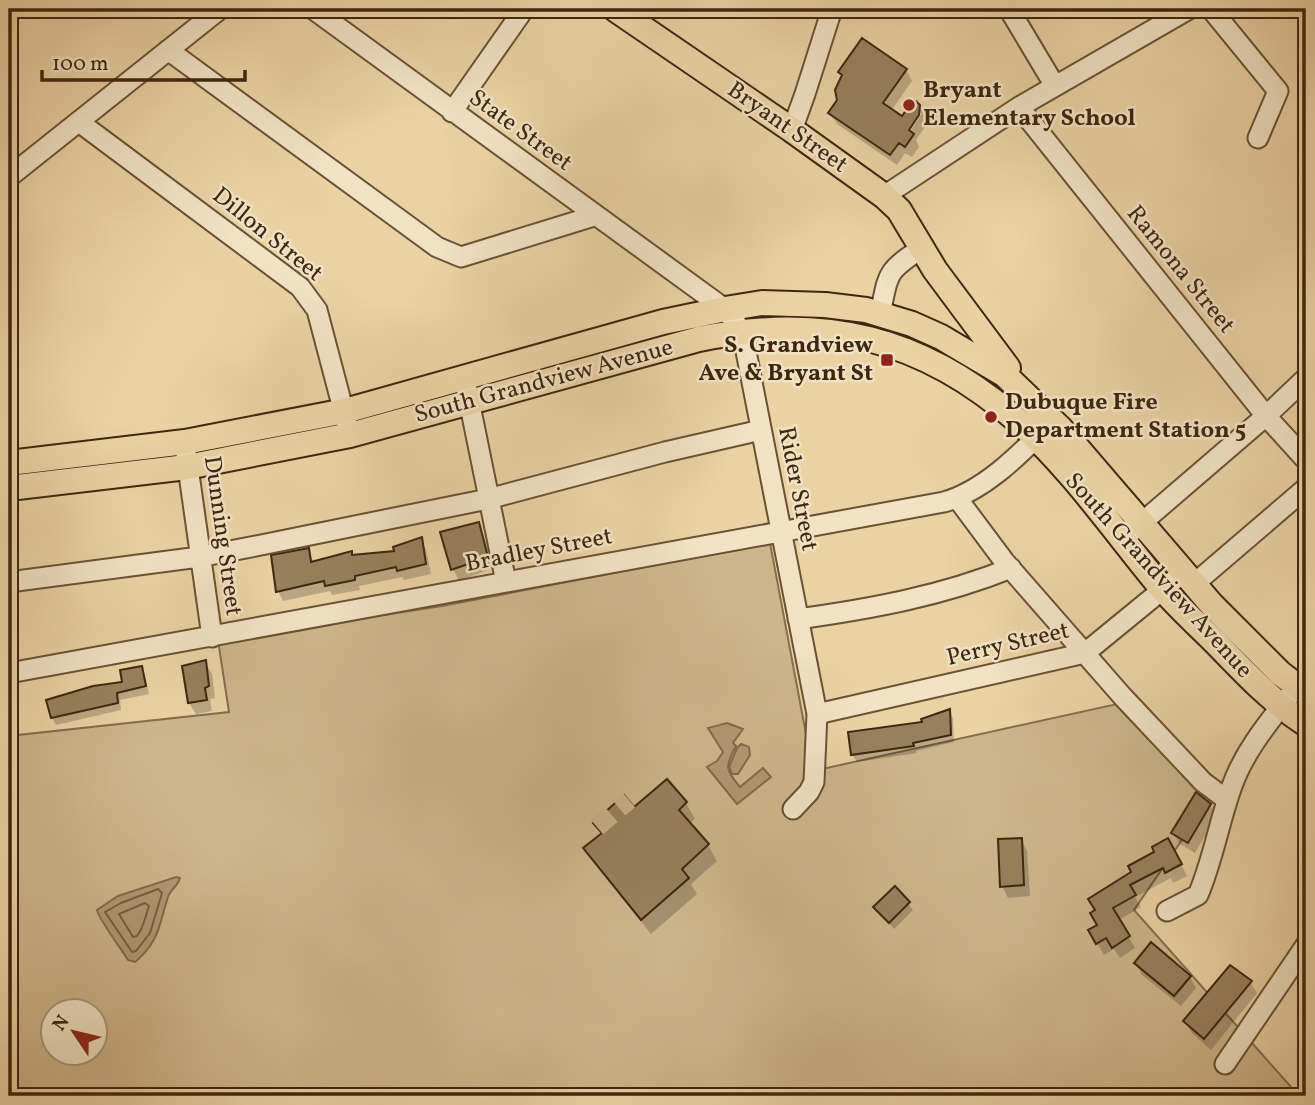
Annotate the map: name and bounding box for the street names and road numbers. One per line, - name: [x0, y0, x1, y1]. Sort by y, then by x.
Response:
- street label: Bryant Street: [720, 74, 854, 182]
- street label: State Street: [461, 82, 579, 180]
- street label: Dillon Street: [204, 180, 330, 290]
- street label: Ramona Street: [1118, 199, 1242, 341]
- street label: South Grandview Avenue: [411, 331, 677, 433]
- street label: Rider Street: [768, 424, 826, 554]
- street label: Dunning Street: [194, 454, 250, 618]
- street label: South Grandview Avenue: [1056, 466, 1260, 686]
- street label: Bradley Street: [463, 520, 615, 582]
- street label: Perry Street: [943, 614, 1073, 676]

